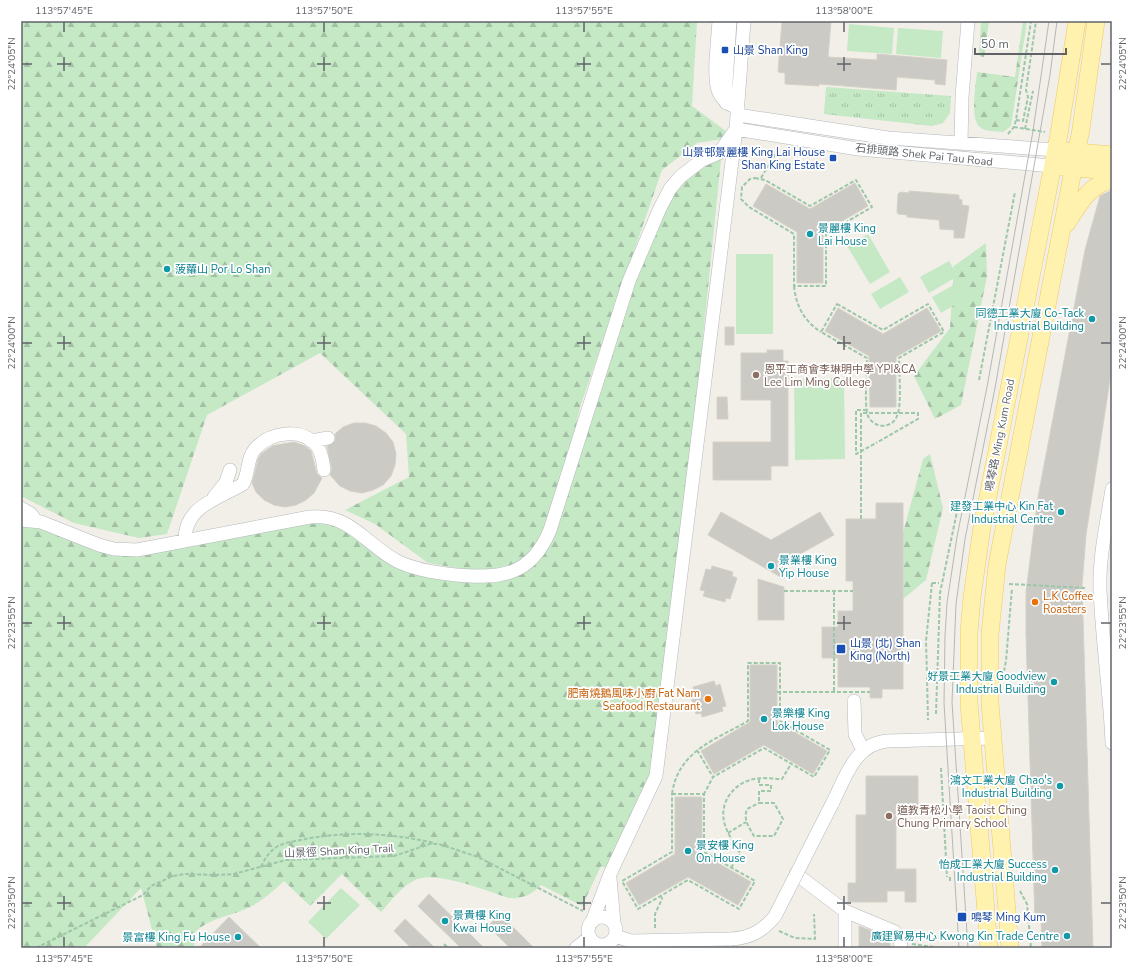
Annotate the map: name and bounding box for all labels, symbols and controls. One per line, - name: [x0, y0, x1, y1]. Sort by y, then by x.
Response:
- text: 113°57'45"E: [35, 4, 93, 18]
- text: 113°57'50"E: [295, 4, 353, 18]
- text: 113°57'55"E: [555, 4, 613, 18]
- text: 113°58'00"E: [815, 4, 873, 18]
- scale bar: [975, 30, 1066, 56]
- text: 50 m: [981, 36, 1009, 52]
- text: 22°24'05"N: [5, 37, 19, 91]
- text: 22°24'05"N: [1116, 37, 1130, 91]
- place label: 山景 Shan King: [733, 43, 808, 58]
- marker: 山景 Shan King: [720, 45, 730, 55]
- street label: 石排頭路 Shek Pai Tau Road: [855, 140, 993, 170]
- place label: 山景邨景麗樓 King Lai House Shan King Estate: [682, 145, 825, 173]
- marker: 山景邨景麗樓 King Lai House Shan King Estate: [828, 153, 838, 163]
- place label: 景麗樓 King Lai House: [818, 221, 876, 249]
- marker: 景麗樓 King Lai House: [805, 229, 815, 239]
- place label: 菠蘿山 Por Lo Shan: [175, 262, 270, 277]
- marker: 菠蘿山 Por Lo Shan: [162, 264, 172, 274]
- place label: 同德工業大廈 Co-Tack Industrial Building: [976, 306, 1084, 334]
- marker: 同德工業大廈 Co-Tack Industrial Building: [1087, 314, 1097, 324]
- text: 22°24'00"N: [5, 316, 19, 370]
- text: 22°24'00"N: [1116, 316, 1130, 370]
- place label: 恩平工商會李琳明中學 YPI&CA Lee Lim Ming College: [764, 362, 916, 390]
- marker: 恩平工商會李琳明中學 YPI&CA Lee Lim Ming College: [751, 370, 761, 380]
- street label: 鳴琴路 Ming Kum Road: [982, 378, 1018, 492]
- place label: 建發工業中心 Kin Fat Industrial Centre: [950, 499, 1053, 527]
- marker: 建發工業中心 Kin Fat Industrial Centre: [1056, 507, 1066, 517]
- place label: 景業樓 King Yip House: [778, 553, 837, 581]
- marker: 景業樓 King Yip House: [766, 561, 776, 571]
- place label: L.K Coffee Roasters: [1043, 589, 1093, 617]
- text: 22°23'55"N: [5, 596, 19, 650]
- text: 22°23'55"N: [1116, 596, 1130, 650]
- marker: L.K Coffee Roasters: [1030, 597, 1040, 607]
- place label: 山景 (北) Shan King (North): [850, 636, 921, 664]
- marker: 山景 (北) Shan King (North): [835, 643, 847, 655]
- place label: 好景工業大廈 Goodview Industrial Building: [927, 669, 1046, 697]
- marker: 好景工業大廈 Goodview Industrial Building: [1049, 677, 1059, 687]
- place label: 肥南燒鵝風味小廚 Fat Nam Seafood Restaurant: [567, 686, 700, 714]
- marker: 肥南燒鵝風味小廚 Fat Nam Seafood Restaurant: [703, 694, 713, 704]
- place label: 景樂樓 King Lok House: [772, 706, 830, 734]
- marker: 景樂樓 King Lok House: [759, 714, 769, 724]
- place label: 鴻文工業大廈 Chao's Industrial Building: [950, 773, 1052, 801]
- marker: 鴻文工業大廈 Chao's Industrial Building: [1055, 781, 1065, 791]
- place label: 道教青松小學 Taoist Ching Chung Primary School: [897, 803, 1027, 831]
- marker: 道教青松小學 Taoist Ching Chung Primary School: [884, 811, 894, 821]
- place label: 景安樓 King On House: [696, 838, 754, 866]
- street label: 山景徑 Shan King Trail: [284, 841, 395, 861]
- marker: 景安樓 King On House: [683, 846, 693, 856]
- place label: 怡成工業大廈 Success Industrial Building: [939, 857, 1047, 885]
- marker: 怡成工業大廈 Success Industrial Building: [1050, 865, 1060, 875]
- text: 22°23'50"N: [5, 876, 19, 930]
- text: 22°23'50"N: [1116, 876, 1130, 930]
- place label: 景貴樓 King Kwai House: [453, 908, 512, 936]
- place label: 鳴琴 Ming Kum: [971, 910, 1046, 925]
- marker: 鳴琴 Ming Kum: [956, 911, 968, 923]
- marker: 景貴樓 King Kwai House: [440, 916, 450, 926]
- place label: 廣建貿易中心 Kwong Kin Trade Centre: [871, 929, 1059, 944]
- place label: 景富樓 King Fu House: [123, 930, 230, 945]
- marker: 廣建貿易中心 Kwong Kin Trade Centre: [1062, 931, 1072, 941]
- marker: 景富樓 King Fu House: [233, 932, 243, 942]
- text: 113°57'45"E: [35, 952, 93, 966]
- text: 113°57'50"E: [295, 952, 353, 966]
- text: 113°57'55"E: [555, 952, 613, 966]
- text: 113°58'00"E: [815, 952, 873, 966]

